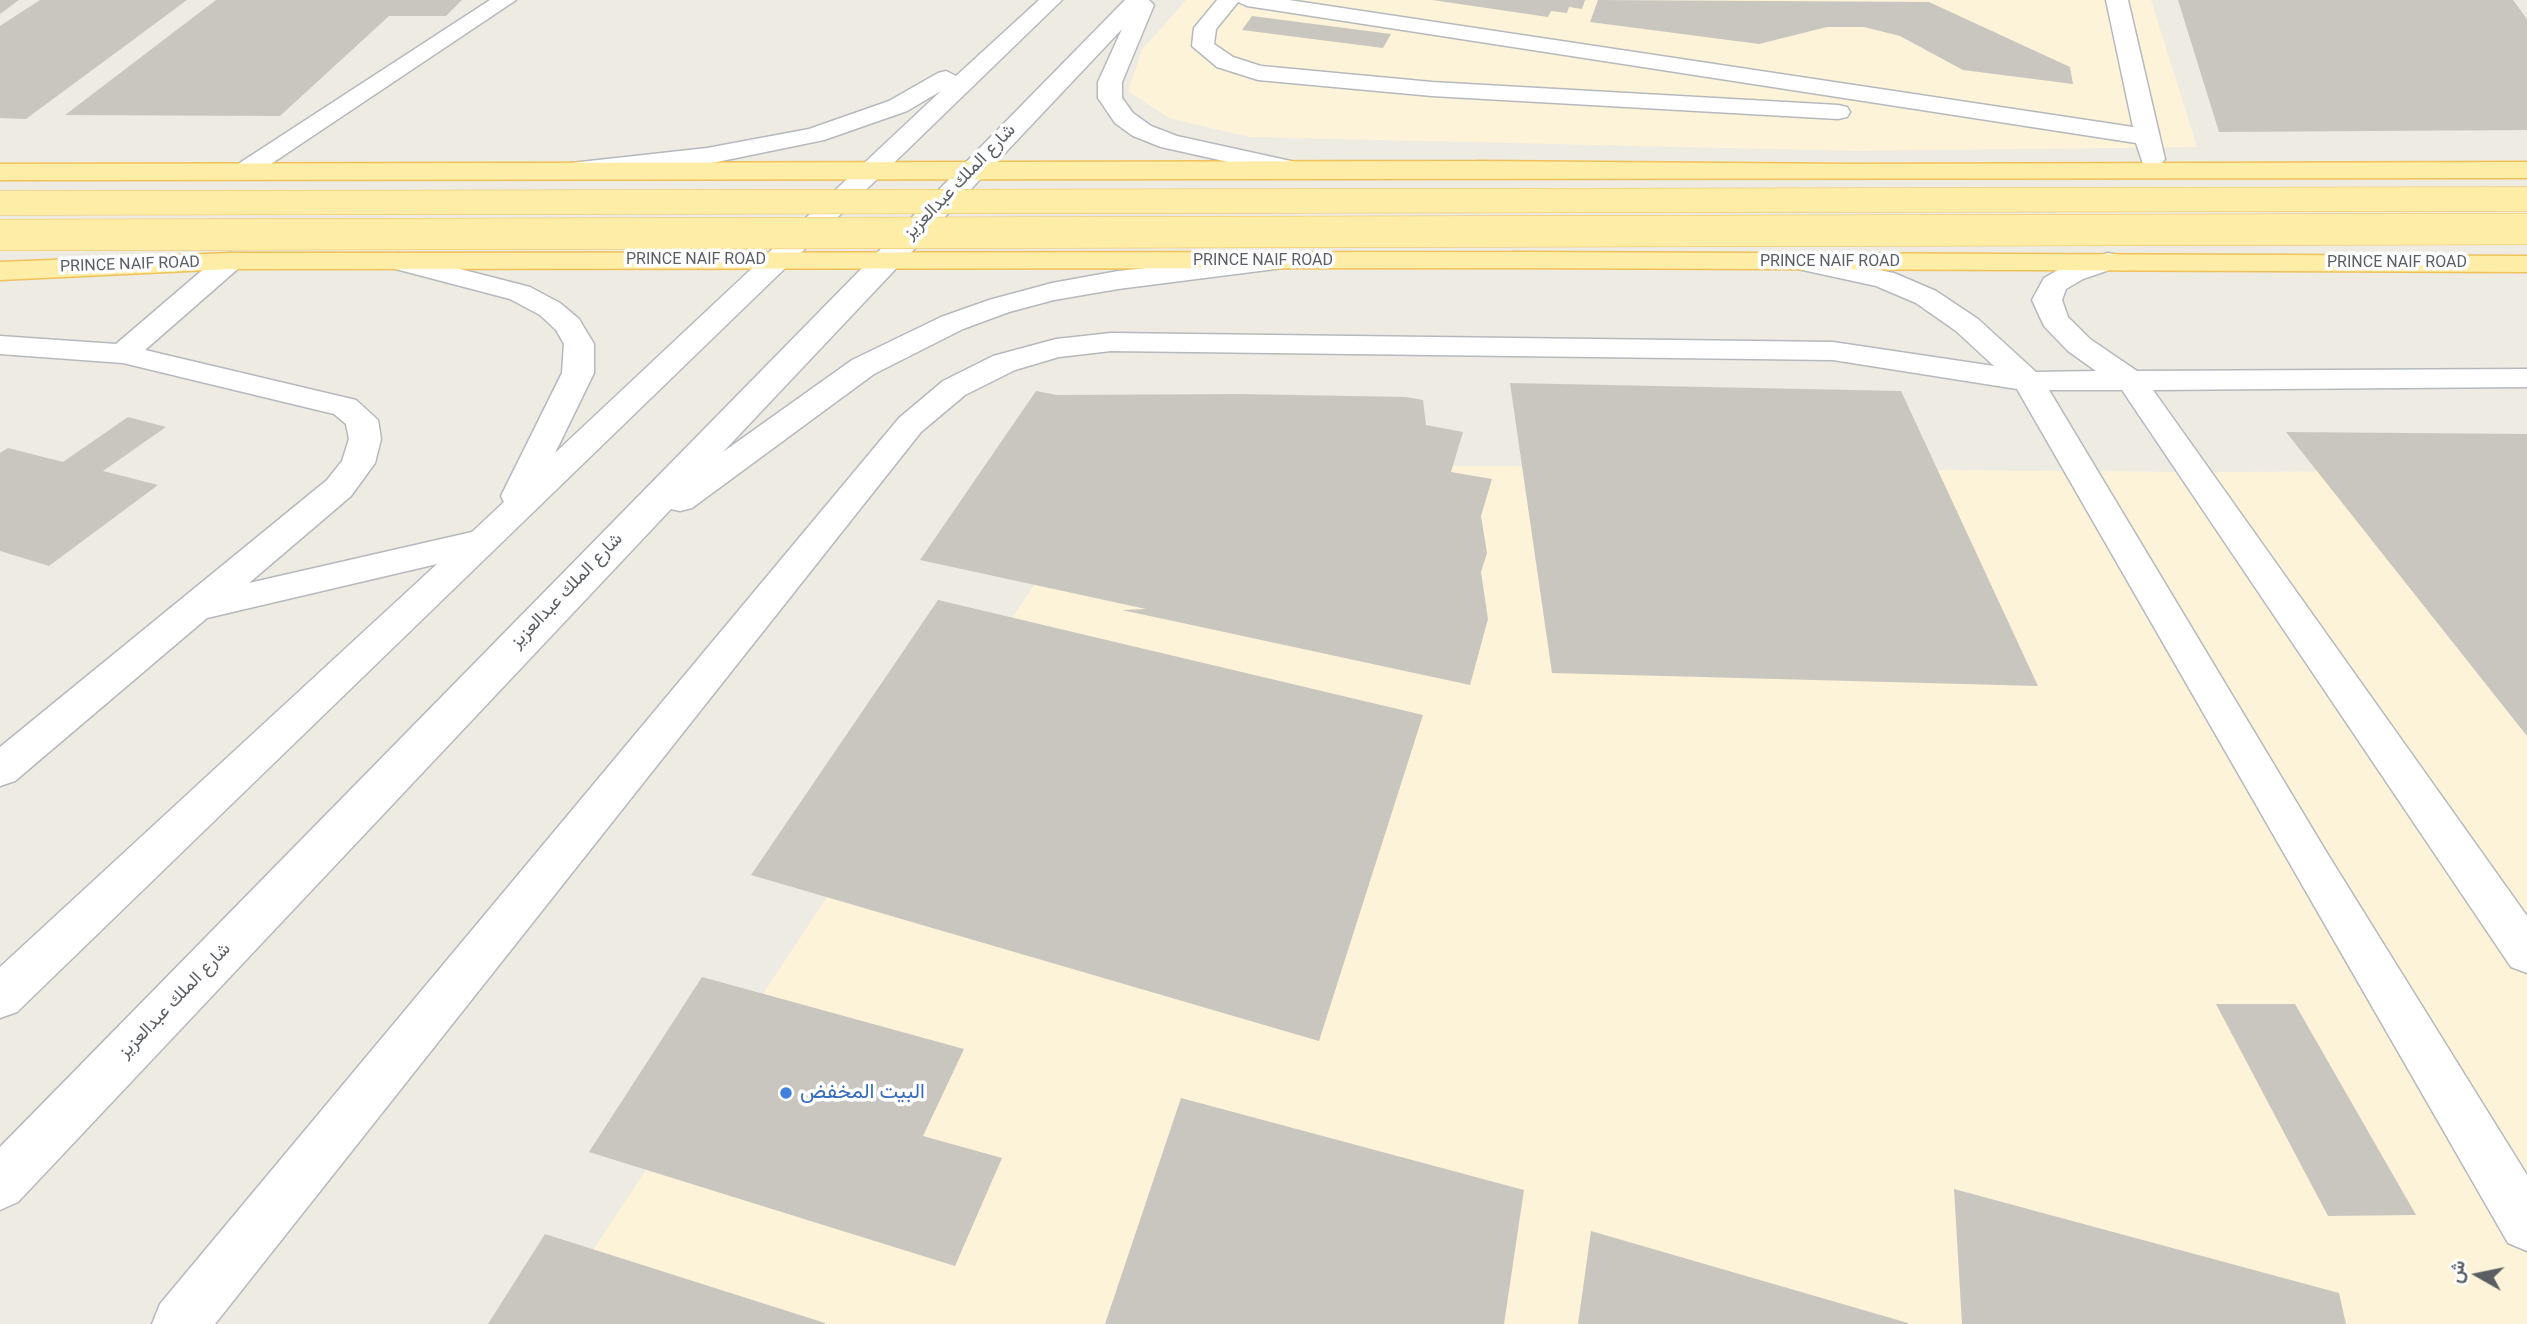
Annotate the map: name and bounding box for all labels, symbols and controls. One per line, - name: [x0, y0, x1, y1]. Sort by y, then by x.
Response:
- street label: شارع الملك عبدالعزيز: [899, 120, 1021, 244]
- street label: PRINCE NAIF ROAD: [626, 250, 766, 270]
- street label: PRINCE NAIF ROAD: [1193, 251, 1333, 271]
- street label: PRINCE NAIF ROAD: [1760, 252, 1900, 272]
- street label: PRINCE NAIF ROAD: [60, 253, 200, 277]
- street label: PRINCE NAIF ROAD: [2327, 253, 2467, 273]
- street label: شارع الملك عبدالعزيز: [506, 529, 628, 653]
- street label: شارع الملك عبدالعزيز: [114, 939, 236, 1063]
- place label: البيت المخفض: [800, 1080, 925, 1106]
- marker: البيت المخفض: [778, 1085, 794, 1101]
- north arrow: [2443, 1240, 2513, 1310]
- text: ش: [2444, 1259, 2470, 1285]

